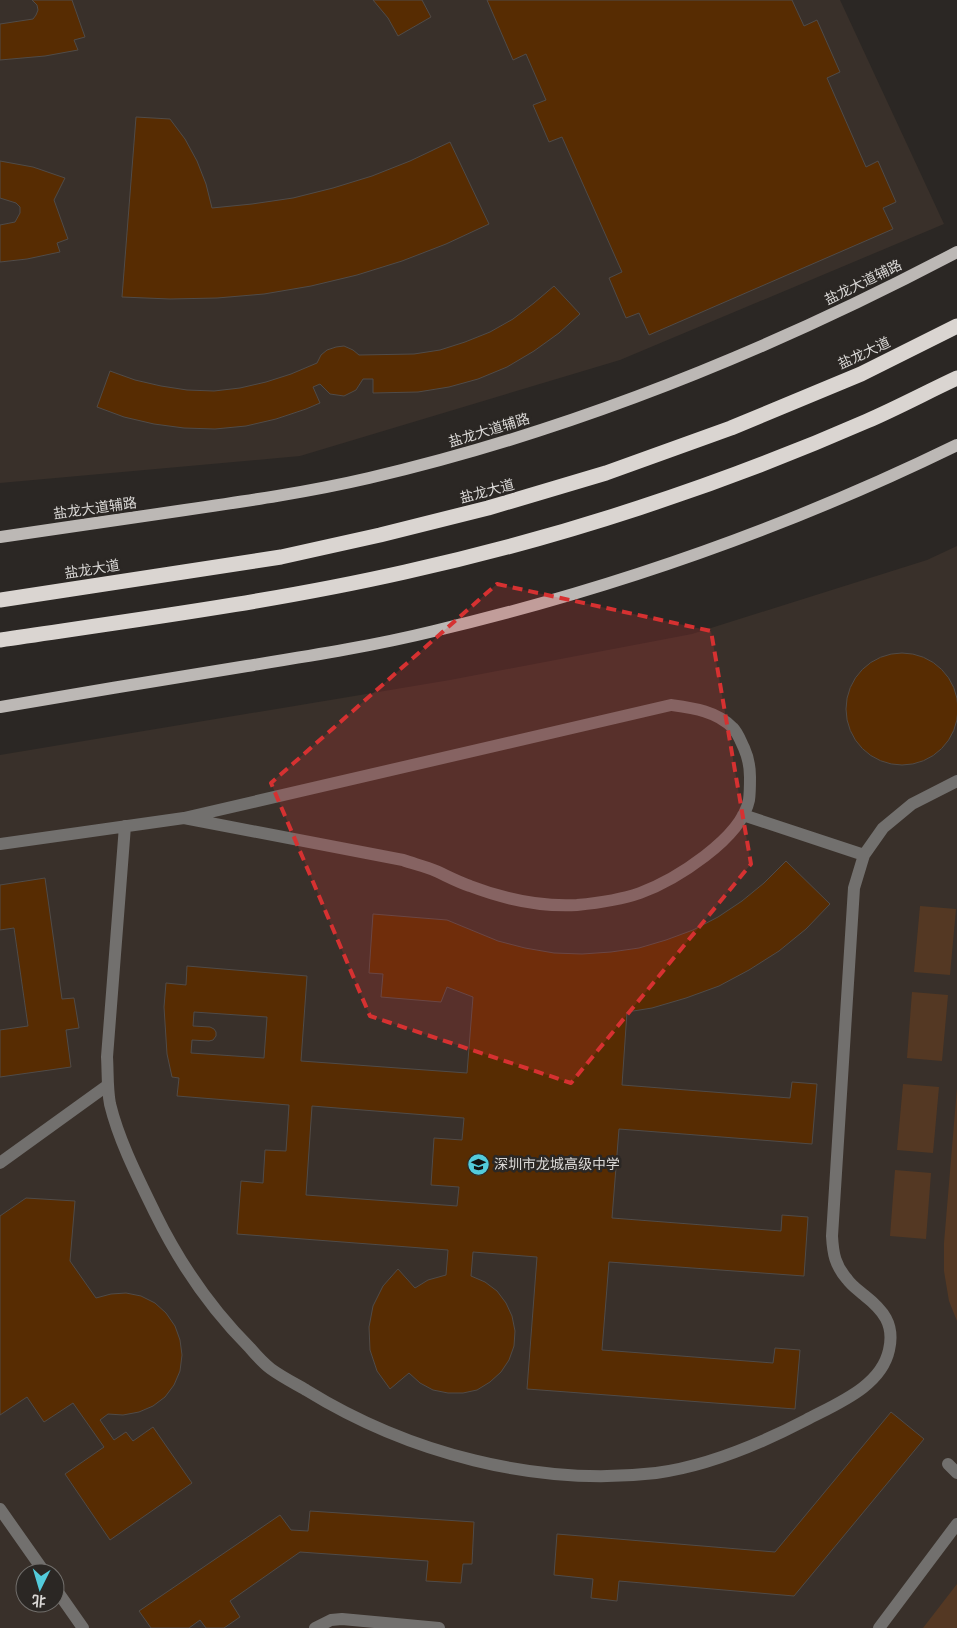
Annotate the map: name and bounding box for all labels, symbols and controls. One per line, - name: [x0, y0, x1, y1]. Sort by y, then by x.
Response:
- street label: 盐龙大道辅路: [821, 255, 905, 309]
- street label: 盐龙大道: [835, 333, 893, 373]
- street label: 盐龙大道辅路: [446, 409, 532, 451]
- street label: 盐龙大道: [458, 475, 516, 507]
- street label: 盐龙大道辅路: [52, 493, 138, 523]
- street label: 盐龙大道: [63, 556, 121, 582]
- school or university icon: 深圳市龙城高级中学: [466, 1152, 490, 1176]
- place label: 深圳市龙城高级中学: [494, 1155, 620, 1173]
- north arrow: [15, 1563, 65, 1613]
- text: 北: [31, 1591, 47, 1611]

